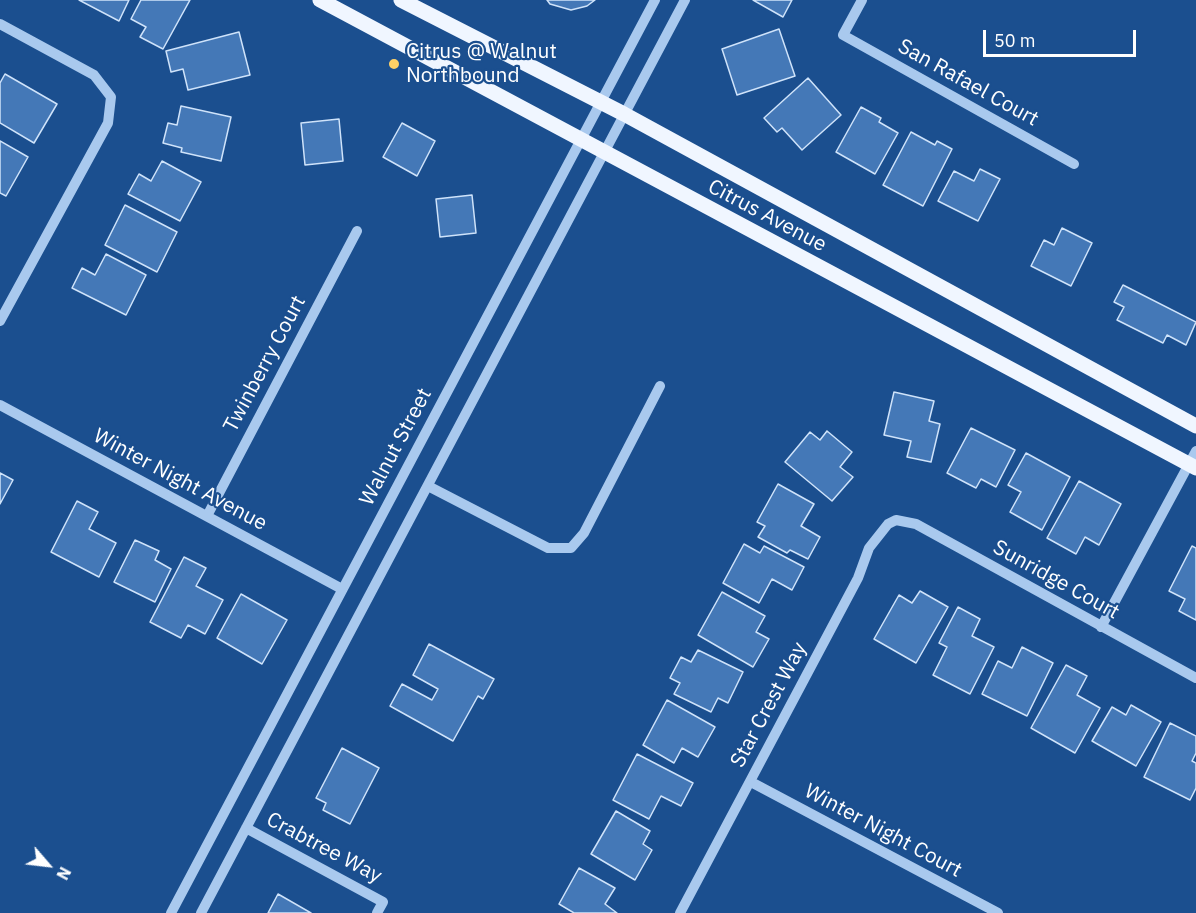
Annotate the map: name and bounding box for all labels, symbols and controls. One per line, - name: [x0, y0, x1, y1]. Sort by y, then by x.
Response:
- scale bar: [986, 18, 1139, 56]
- text: 50 m: [994, 29, 1036, 52]
- street label: San Rafael Court: [893, 34, 1043, 132]
- place label: Citrus @ Walnut Northbound: [406, 39, 557, 89]
- marker: Citrus @ Walnut Northbound: [387, 57, 401, 71]
- street label: Citrus Avenue: [703, 174, 831, 258]
- street label: Twinberry Court: [218, 291, 312, 437]
- street label: Walnut Street: [355, 384, 437, 510]
- street label: Winter Night Avenue: [89, 424, 271, 536]
- street label: Sunridge Court: [988, 535, 1124, 625]
- street label: Star Crest Way: [725, 638, 813, 772]
- street label: Winter Night Court: [800, 779, 966, 883]
- street label: Crabtree Way: [262, 807, 386, 889]
- north arrow: [18, 835, 78, 895]
- text: N: [52, 864, 75, 883]

